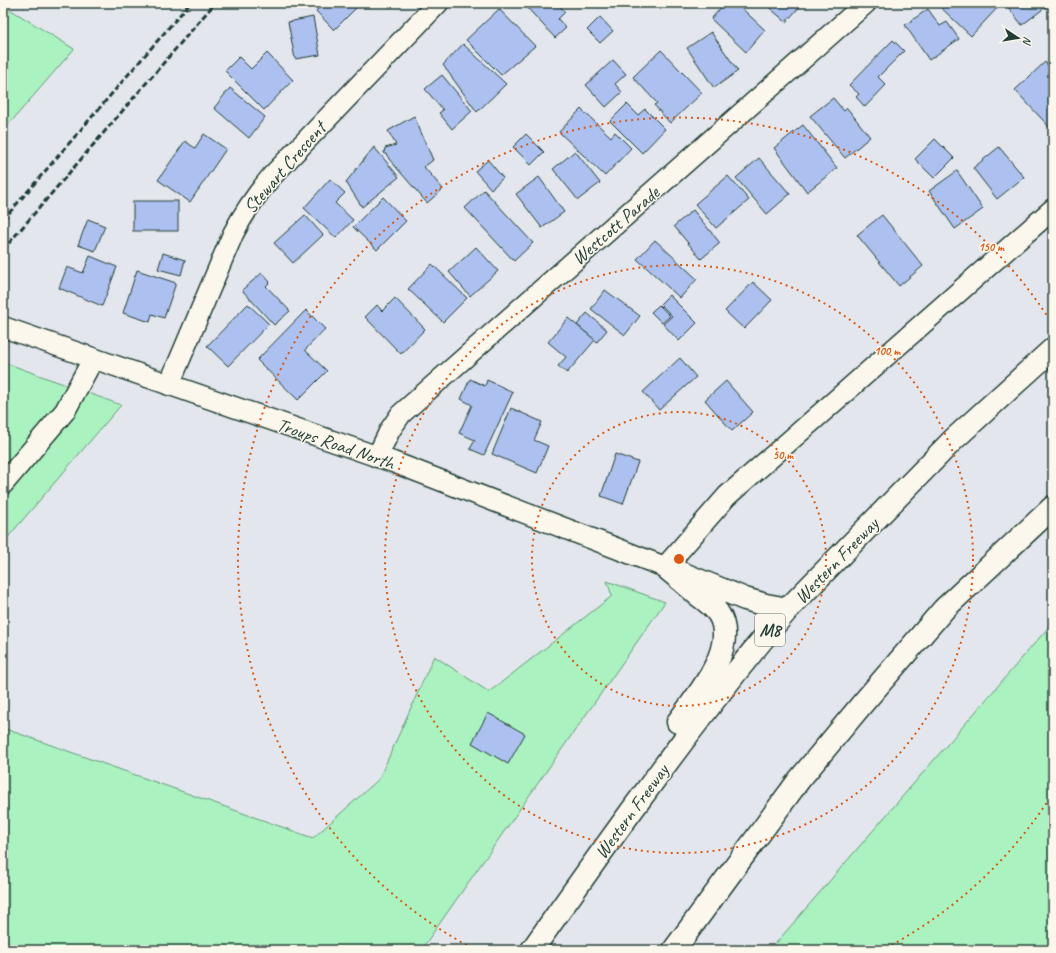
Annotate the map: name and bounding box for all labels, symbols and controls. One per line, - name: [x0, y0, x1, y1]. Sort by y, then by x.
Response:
- north arrow: [998, 18, 1038, 58]
- text: N: [1020, 35, 1035, 47]
- street label: Stewart Crescent: [238, 115, 333, 218]
- street label: Westcott Parade: [567, 180, 666, 270]
- text: 150 m: [978, 239, 1005, 255]
- text: 100 m: [874, 343, 901, 359]
- street label: Troups Road North: [274, 413, 399, 476]
- text: 50 m: [773, 447, 794, 463]
- street label: Western Freeway: [790, 511, 885, 609]
- centre of rings: [672, 552, 686, 566]
- road number: M8: [755, 614, 785, 646]
- street label: Western Freeway: [590, 759, 675, 863]

